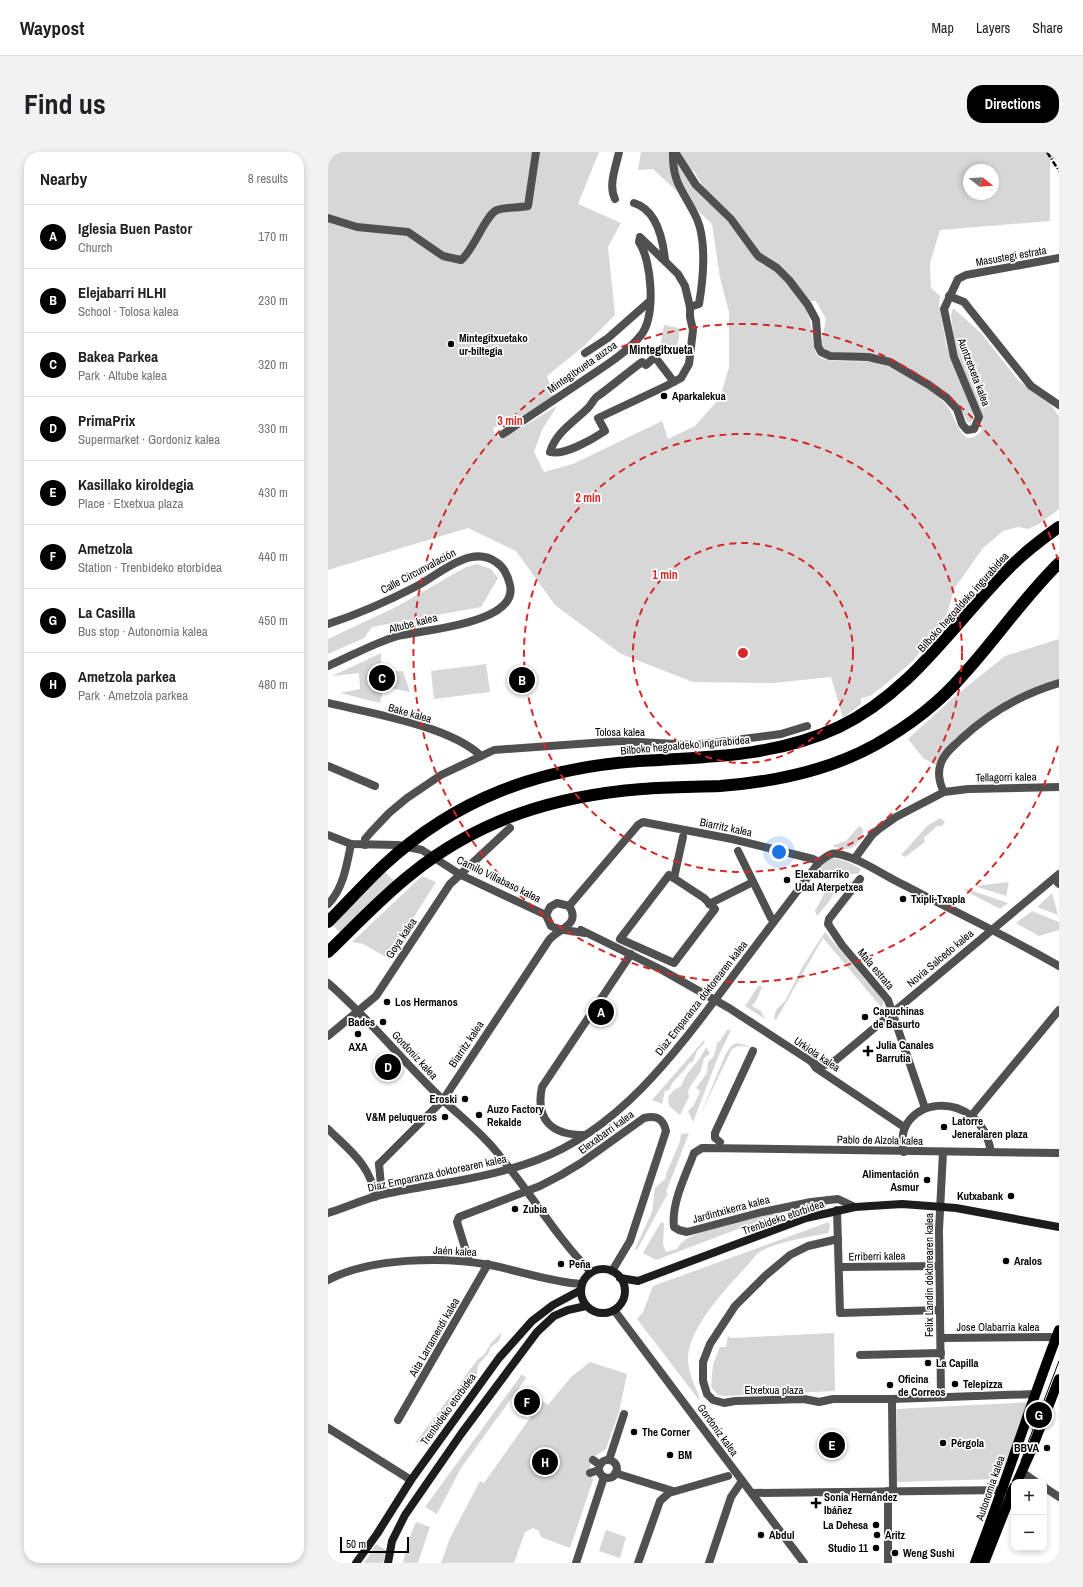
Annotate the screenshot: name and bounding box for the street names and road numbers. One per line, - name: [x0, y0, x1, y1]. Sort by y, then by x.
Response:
- street label: Masustegi estrata: [974, 243, 1048, 269]
- street label: Auntzetxeta kalea: [954, 335, 993, 408]
- street label: Mintegitxueta auzoa: [545, 338, 619, 396]
- street label: Calle Circunvalación: [378, 545, 458, 597]
- street label: Bilboko hegoaldeko ingurabidea: [914, 549, 1012, 655]
- street label: Altube kalea: [386, 610, 439, 636]
- street label: Bake kalea: [387, 700, 433, 726]
- street label: Tolosa kalea: [595, 725, 645, 739]
- street label: Bilboko hegoaldeko ingurabidea: [620, 732, 750, 758]
- street label: Tellagorri kalea: [975, 769, 1037, 785]
- street label: Biarritz kalea: [699, 815, 753, 839]
- street label: Camilo Villabaso kalea: [455, 853, 543, 905]
- street label: Goya kalea: [382, 915, 420, 961]
- street label: Novia Salcedo kalea: [904, 926, 976, 990]
- street label: Diaz Emparanza doktorearen kalea: [652, 938, 750, 1058]
- street label: Mala estrata: [855, 945, 897, 993]
- street label: Biarritz kalea: [445, 1018, 487, 1070]
- street label: Gordoniz kalea: [389, 1028, 441, 1082]
- street label: Urkiola kalea: [791, 1033, 843, 1075]
- street label: Elexabarri kalea: [576, 1107, 636, 1157]
- street label: Pablo de Alzola kalea: [837, 1132, 923, 1148]
- street label: Diaz Emparanza doktorearen kalea: [366, 1151, 508, 1195]
- street label: Jardintxikerra kalea: [691, 1192, 771, 1226]
- street label: Trenbideko etorbidea: [740, 1196, 826, 1238]
- street label: Felix Landin doktorearen kalea: [922, 1213, 936, 1337]
- street label: Jaén kalea: [433, 1243, 477, 1259]
- street label: Erriberri kalea: [848, 1249, 906, 1263]
- street label: Aita Larramendi kalea: [405, 1295, 462, 1380]
- street label: Jose Olabarria kalea: [956, 1320, 1040, 1334]
- street label: Trenbideko etorbidea: [417, 1370, 479, 1448]
- street label: Etxetxua plaza: [744, 1383, 804, 1397]
- street label: Gordoniz kalea: [694, 1401, 742, 1459]
- street label: Autonomia kalea: [972, 1454, 1008, 1523]

